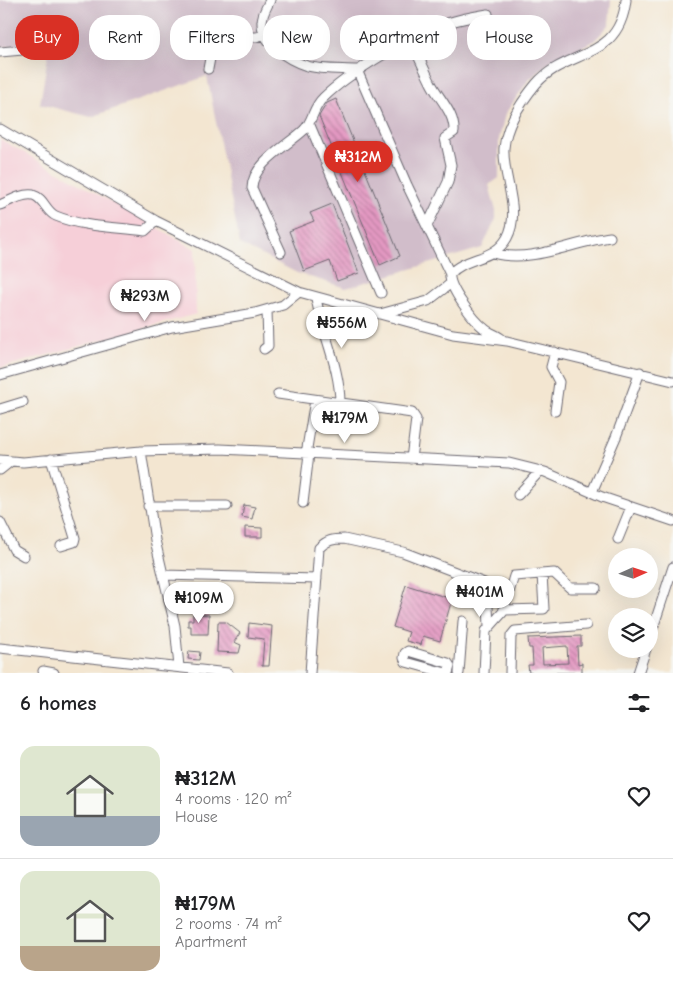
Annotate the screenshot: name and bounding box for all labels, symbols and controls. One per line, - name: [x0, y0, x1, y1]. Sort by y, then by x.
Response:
- chip: Buy: [15, 15, 79, 60]
- chip: Rent: [89, 15, 160, 60]
- chip: Filters: [170, 15, 253, 60]
- chip: New: [263, 15, 330, 60]
- chip: Apartment: [340, 15, 457, 60]
- chip: House: [467, 15, 551, 60]
- pin: ₦312M: [323, 140, 393, 183]
- text: ₦312M: [335, 148, 381, 166]
- pin: ₦293M: [110, 280, 180, 322]
- text: ₦293M: [121, 287, 169, 305]
- pin: ₦556M: [307, 306, 377, 349]
- text: ₦556M: [317, 314, 367, 332]
- pin: ₦179M: [310, 402, 380, 444]
- text: ₦179M: [322, 409, 368, 427]
- north arrow: [608, 548, 658, 598]
- map controls: [608, 548, 658, 658]
- pin: ₦401M: [445, 576, 515, 618]
- pin: ₦109M: [164, 582, 234, 624]
- text: ₦401M: [456, 583, 504, 601]
- text: ₦109M: [175, 589, 223, 607]
- button: layers: [608, 608, 658, 658]
- icon: filters: [625, 689, 653, 717]
- text: 6 homes: [20, 691, 96, 715]
- icon: home: [60, 766, 120, 826]
- text: ₦312M: [175, 766, 236, 790]
- icon: heart: [625, 782, 653, 810]
- text: 4 rooms · 120 m²: [175, 790, 292, 808]
- text: House: [175, 808, 218, 826]
- icon: home: [60, 891, 120, 951]
- text: ₦179M: [175, 891, 235, 915]
- icon: heart: [625, 907, 653, 935]
- text: 2 rooms · 74 m²: [175, 915, 282, 933]
- text: Apartment: [175, 933, 247, 951]

